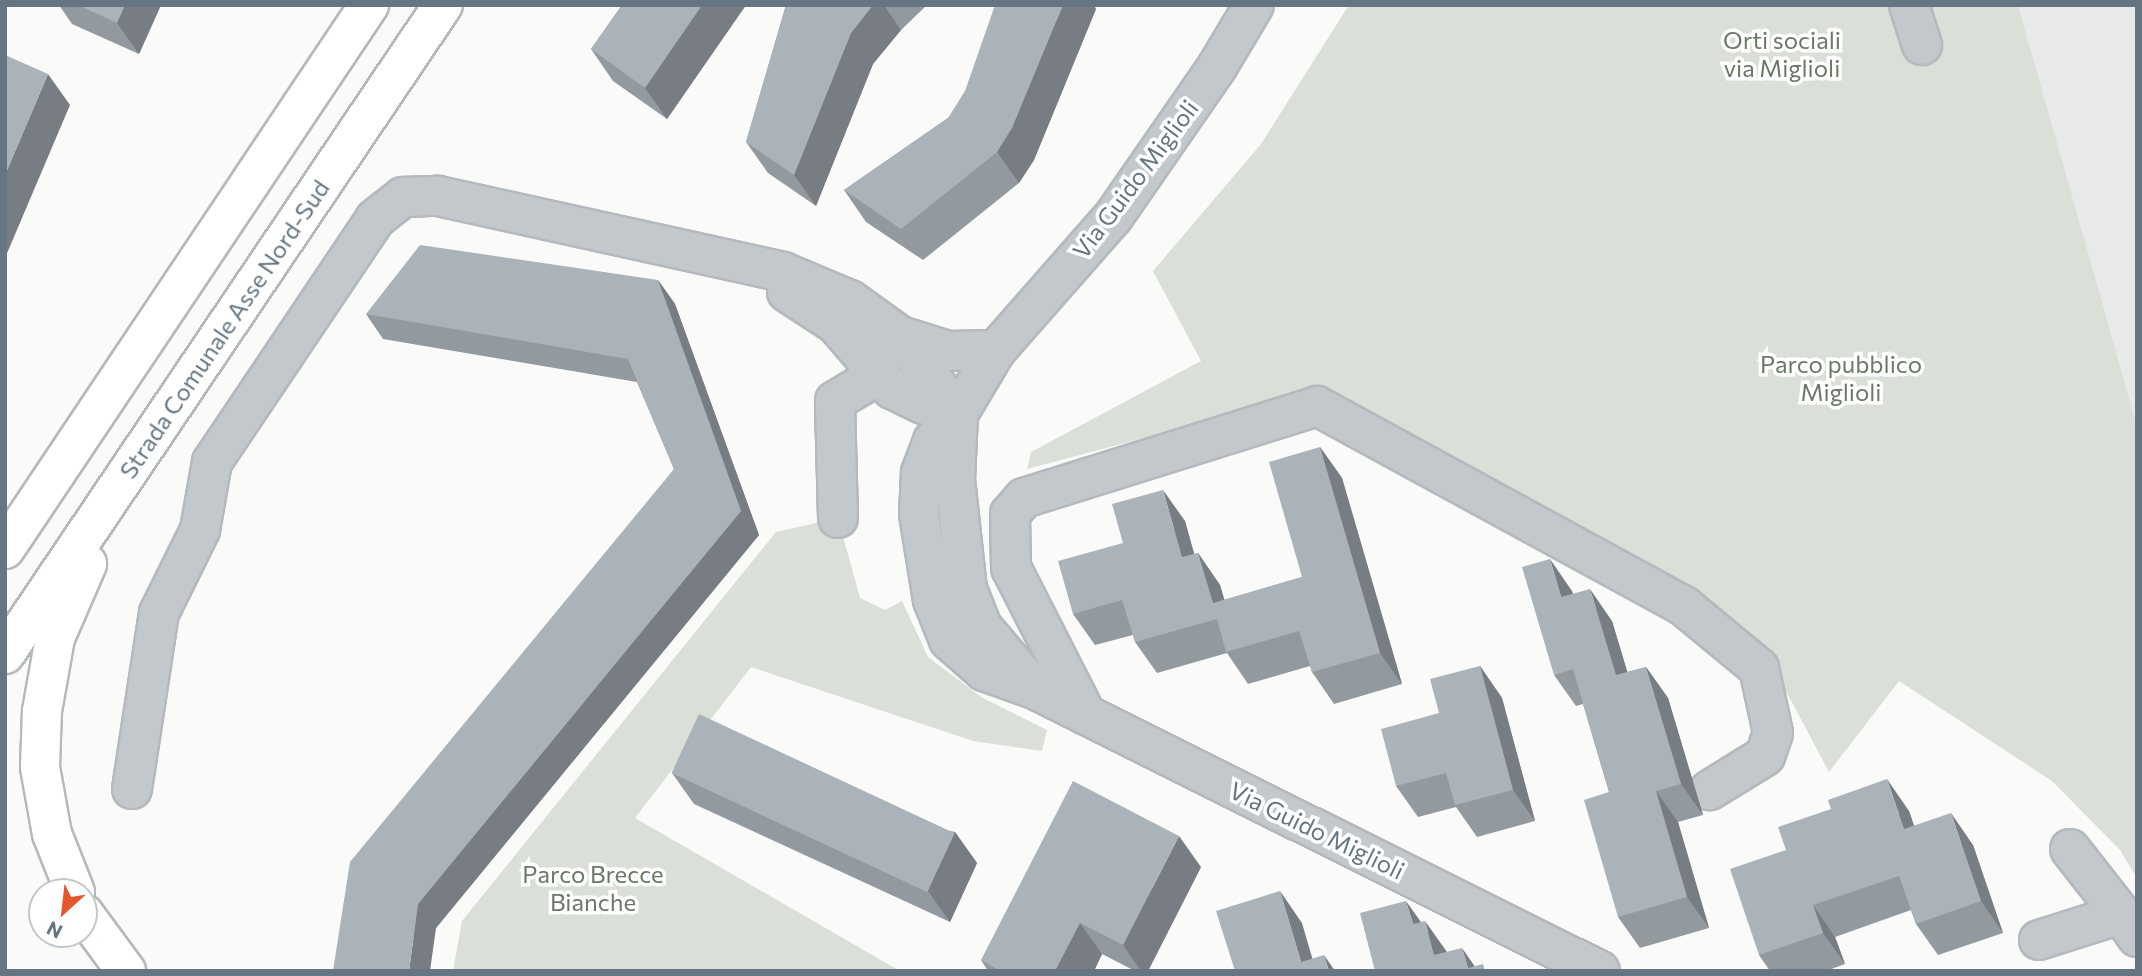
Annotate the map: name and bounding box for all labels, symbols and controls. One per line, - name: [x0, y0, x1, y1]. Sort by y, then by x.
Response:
- park label: Orti sociali via Miglioli: [1723, 26, 1841, 82]
- street label: Via Guido Miglioli: [1066, 94, 1204, 264]
- street label: Strada Comunale Asse Nord-Sud: [113, 174, 335, 484]
- park label: Parco pubblico Miglioli: [1760, 350, 1922, 406]
- street label: Via Guido Miglioli: [1225, 775, 1409, 885]
- park label: Parco Brecce Bianche: [522, 860, 664, 916]
- north arrow: [28, 878, 98, 948]
- text: N: [43, 917, 66, 944]

